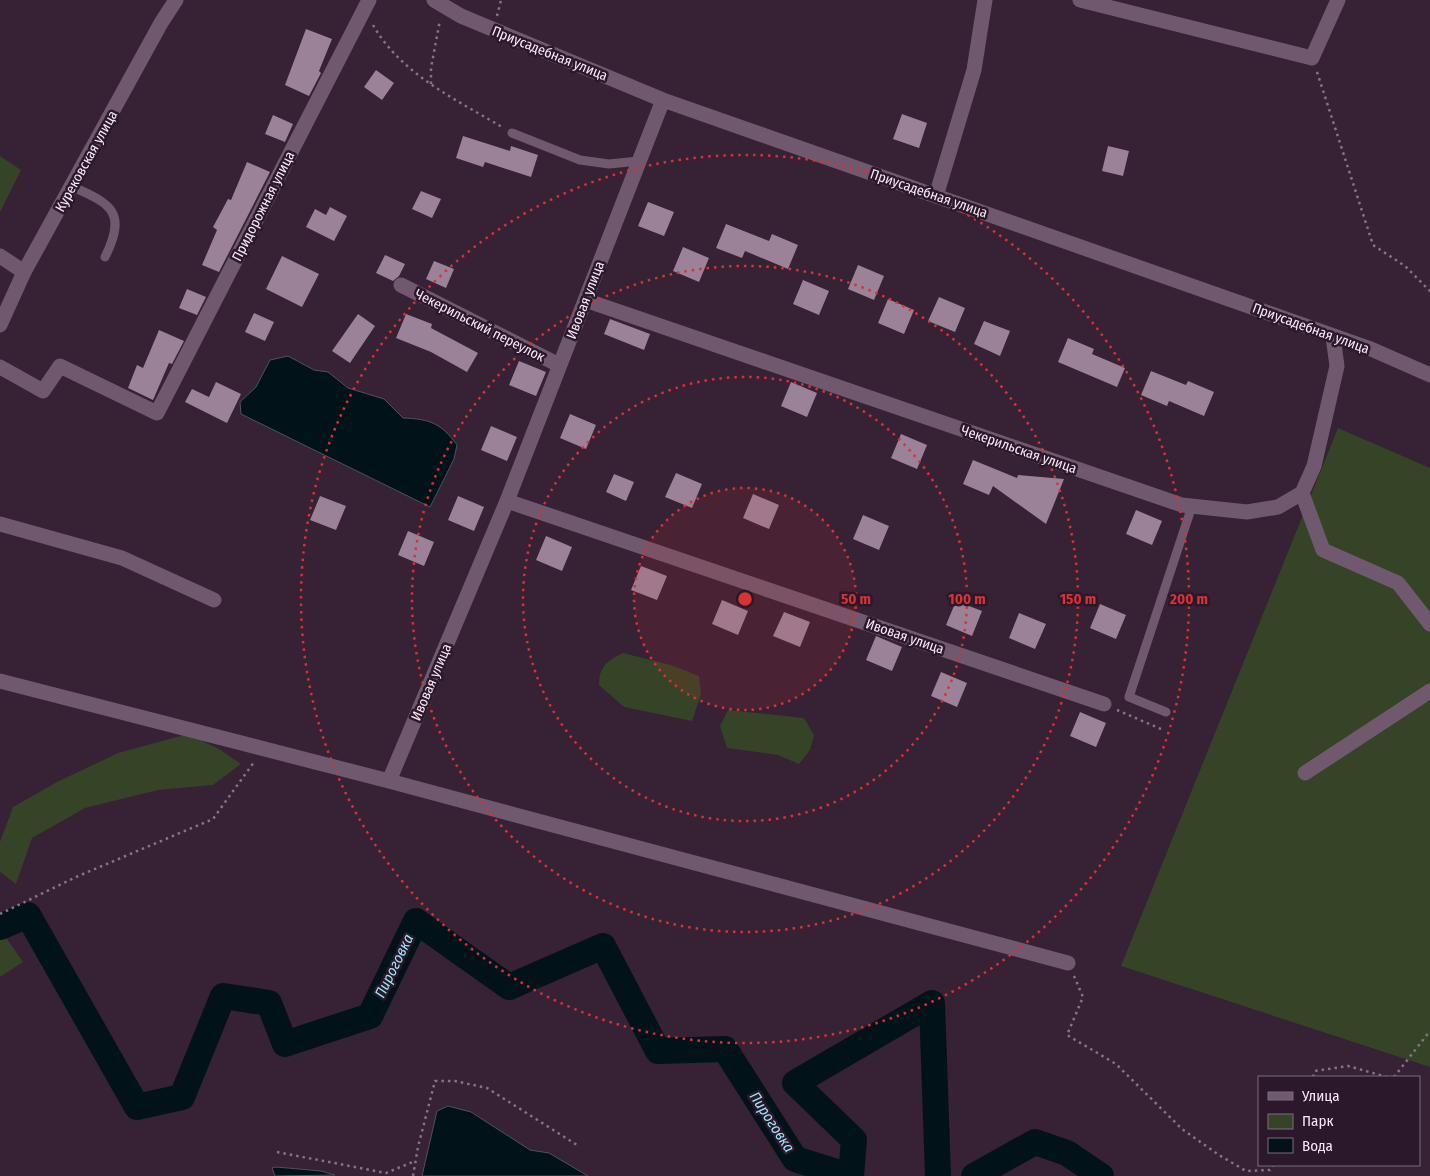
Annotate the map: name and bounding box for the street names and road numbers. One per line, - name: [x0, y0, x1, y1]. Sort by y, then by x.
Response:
- street label: Приусадебная улица: [490, 23, 610, 84]
- street label: Курековская улица: [52, 107, 121, 215]
- street label: Придорожная улица: [228, 148, 299, 264]
- street label: Приусадебная улица: [868, 165, 990, 222]
- street label: Ивовая улица: [563, 259, 608, 341]
- street label: Чекерильский переулок: [412, 285, 548, 366]
- street label: Приусадебная улица: [1250, 299, 1372, 358]
- street label: Чекерильская улица: [959, 422, 1079, 477]
- street label: Ивовая улица: [863, 615, 946, 658]
- street label: Ивовая улица: [408, 641, 455, 723]

